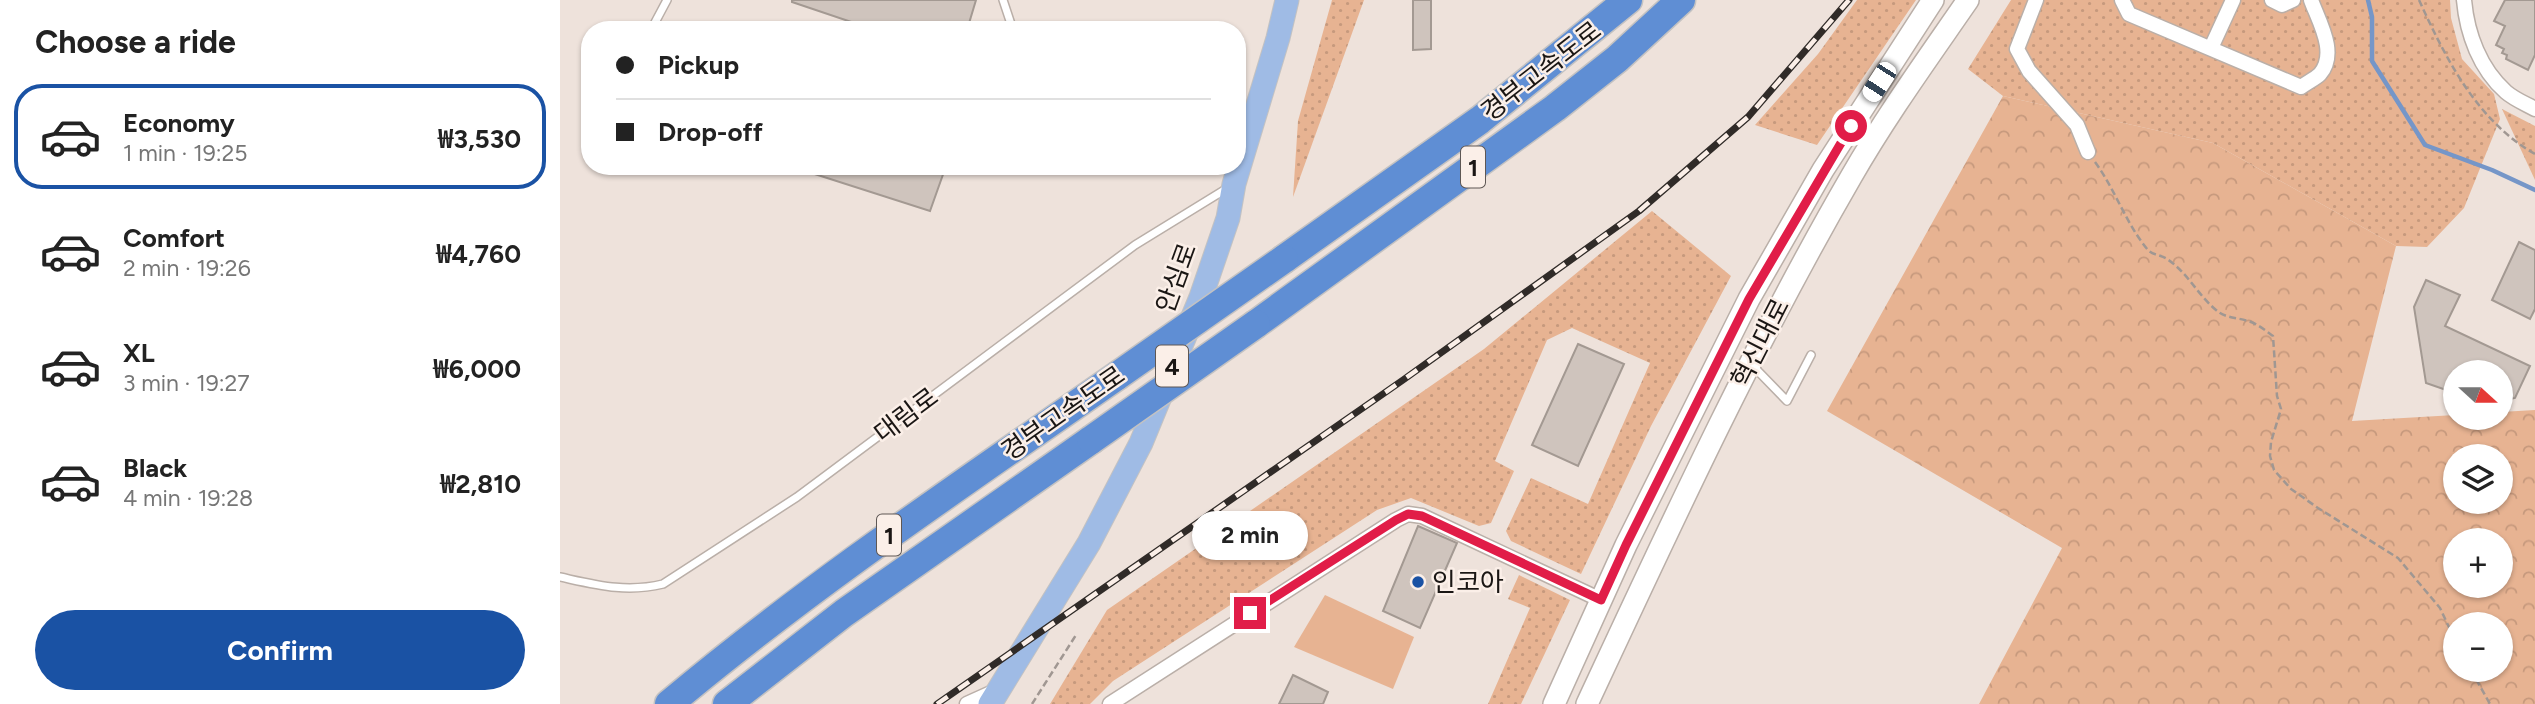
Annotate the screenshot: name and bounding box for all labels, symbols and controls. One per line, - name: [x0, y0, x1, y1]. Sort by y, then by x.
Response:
- street label: 경부고속도로: [1475, 14, 1607, 128]
- text: Choose a ride: [35, 23, 236, 61]
- text: Pickup: [658, 49, 739, 81]
- car: [1859, 59, 1900, 105]
- icon: car: [39, 105, 102, 168]
- text: Economy: [123, 107, 235, 139]
- route start: [1835, 110, 1867, 142]
- text: Drop-off: [658, 116, 763, 148]
- text: ₩3,530: [438, 123, 521, 155]
- text: 1 min · 19:25: [123, 139, 248, 167]
- road number: 1: [1461, 146, 1485, 188]
- icon: car: [39, 220, 102, 283]
- text: Comfort: [123, 222, 225, 254]
- text: ₩4,760: [436, 238, 521, 270]
- street label: 안심로: [1149, 239, 1203, 317]
- text: 2 min · 19:26: [123, 254, 251, 282]
- street label: 혁신대로: [1724, 293, 1796, 393]
- icon: car: [39, 335, 102, 398]
- text: XL: [123, 337, 155, 369]
- road number: 4: [1156, 346, 1188, 386]
- text: ₩6,000: [433, 353, 521, 385]
- street label: 경부고속도로: [995, 359, 1131, 467]
- north arrow: [2443, 360, 2513, 430]
- map controls: [2443, 360, 2513, 682]
- text: 3 min · 19:27: [123, 369, 250, 397]
- street label: 대림로: [868, 381, 944, 449]
- button: layers: [2443, 444, 2513, 514]
- icon: car: [39, 450, 102, 513]
- text: Black: [123, 452, 187, 484]
- text: ₩2,810: [440, 468, 521, 500]
- text: 4 min · 19:28: [123, 484, 253, 512]
- callout: 2 min: [1192, 512, 1308, 560]
- road number: 1: [877, 514, 901, 556]
- text: 2 min: [1221, 521, 1279, 549]
- button: +: [2443, 528, 2513, 598]
- place label: 인코아: [1432, 566, 1504, 598]
- marker: 인코아: [1410, 574, 1426, 590]
- route end: [1234, 597, 1266, 629]
- button: Confirm: [35, 610, 525, 690]
- button: −: [2443, 612, 2513, 682]

